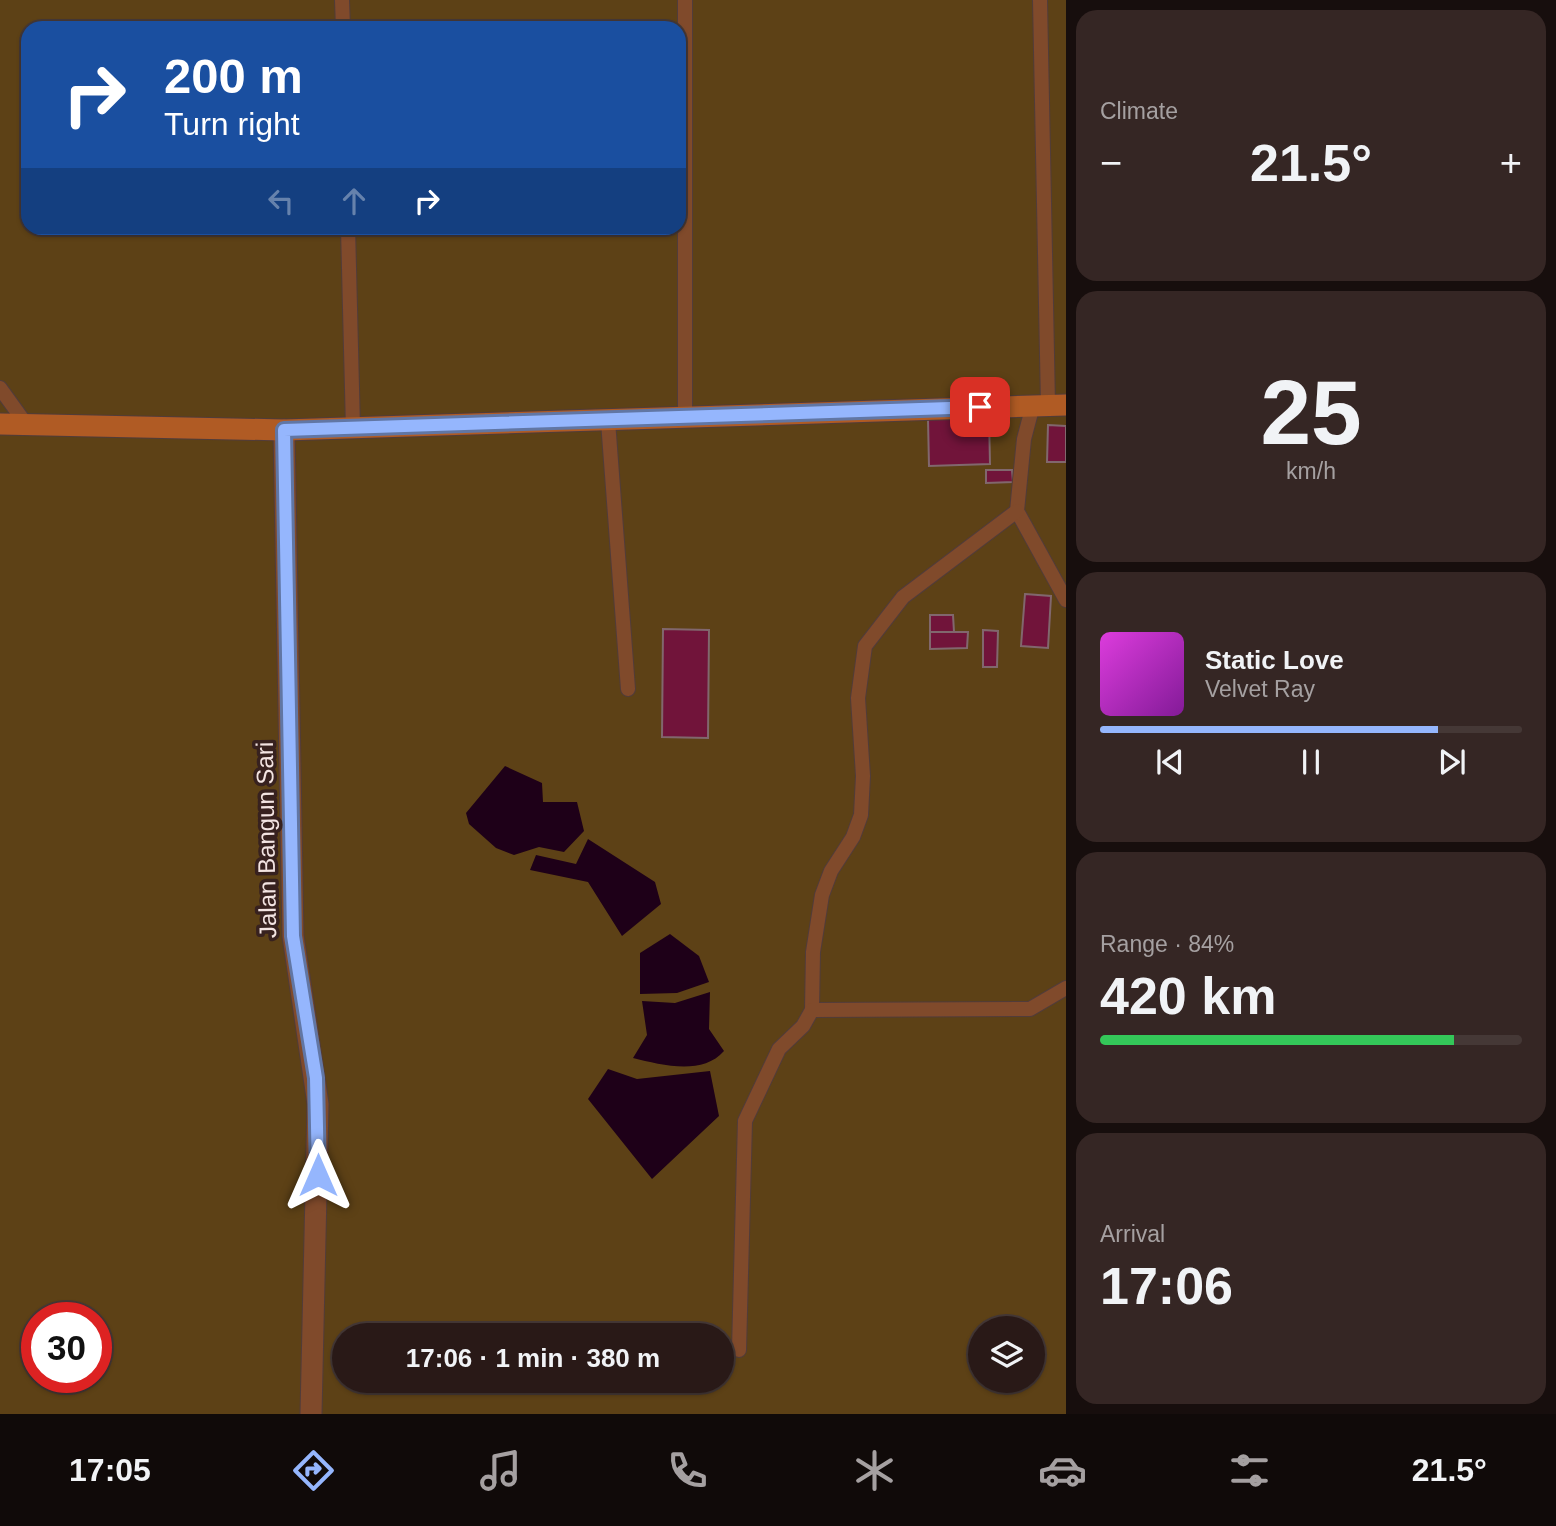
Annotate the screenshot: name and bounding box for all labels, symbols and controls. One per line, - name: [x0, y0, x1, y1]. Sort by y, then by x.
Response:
- icon: right: [49, 49, 140, 140]
- text: 200 m: [164, 49, 303, 103]
- text: Climate: [1100, 98, 1178, 124]
- text: Turn right: [164, 106, 300, 142]
- text: 21.5°: [1250, 134, 1372, 192]
- text: −: [1100, 142, 1122, 184]
- text: +: [1500, 142, 1522, 184]
- icon: left: [262, 182, 300, 220]
- icon: ahead: [335, 182, 373, 220]
- icon: right: [408, 182, 446, 220]
- text: 25: [1260, 362, 1362, 463]
- pin: [950, 377, 1010, 437]
- icon: arrive: [961, 388, 999, 426]
- text: km/h: [1286, 458, 1336, 484]
- text: Static Love: [1205, 645, 1344, 675]
- text: Velvet Ray: [1205, 676, 1315, 702]
- street label: Jalan Bangun Sari: [251, 742, 281, 938]
- icon: previous: [1151, 743, 1189, 781]
- icon: pause: [1292, 743, 1330, 781]
- icon: next: [1433, 743, 1471, 781]
- text: Range · 84%: [1100, 931, 1234, 957]
- text: 420 km: [1100, 967, 1276, 1025]
- position arrow: [281, 1138, 355, 1212]
- text: Arrival: [1100, 1221, 1165, 1247]
- text: 17:06: [1100, 1257, 1233, 1315]
- speed limit sign: 30: [21, 1302, 112, 1393]
- map controls: [968, 1316, 1045, 1393]
- button: layers: [968, 1316, 1045, 1393]
- text: 17:06 · 1 min · 380 m: [406, 1343, 660, 1373]
- icon: directions: [289, 1446, 338, 1495]
- icon: music: [476, 1446, 525, 1495]
- icon: phone: [663, 1446, 712, 1495]
- icon: climate: [850, 1446, 899, 1495]
- icon: car: [1038, 1446, 1087, 1495]
- icon: filters: [1225, 1446, 1274, 1495]
- text: 17:05: [69, 1452, 151, 1488]
- text: 21.5°: [1412, 1452, 1487, 1488]

